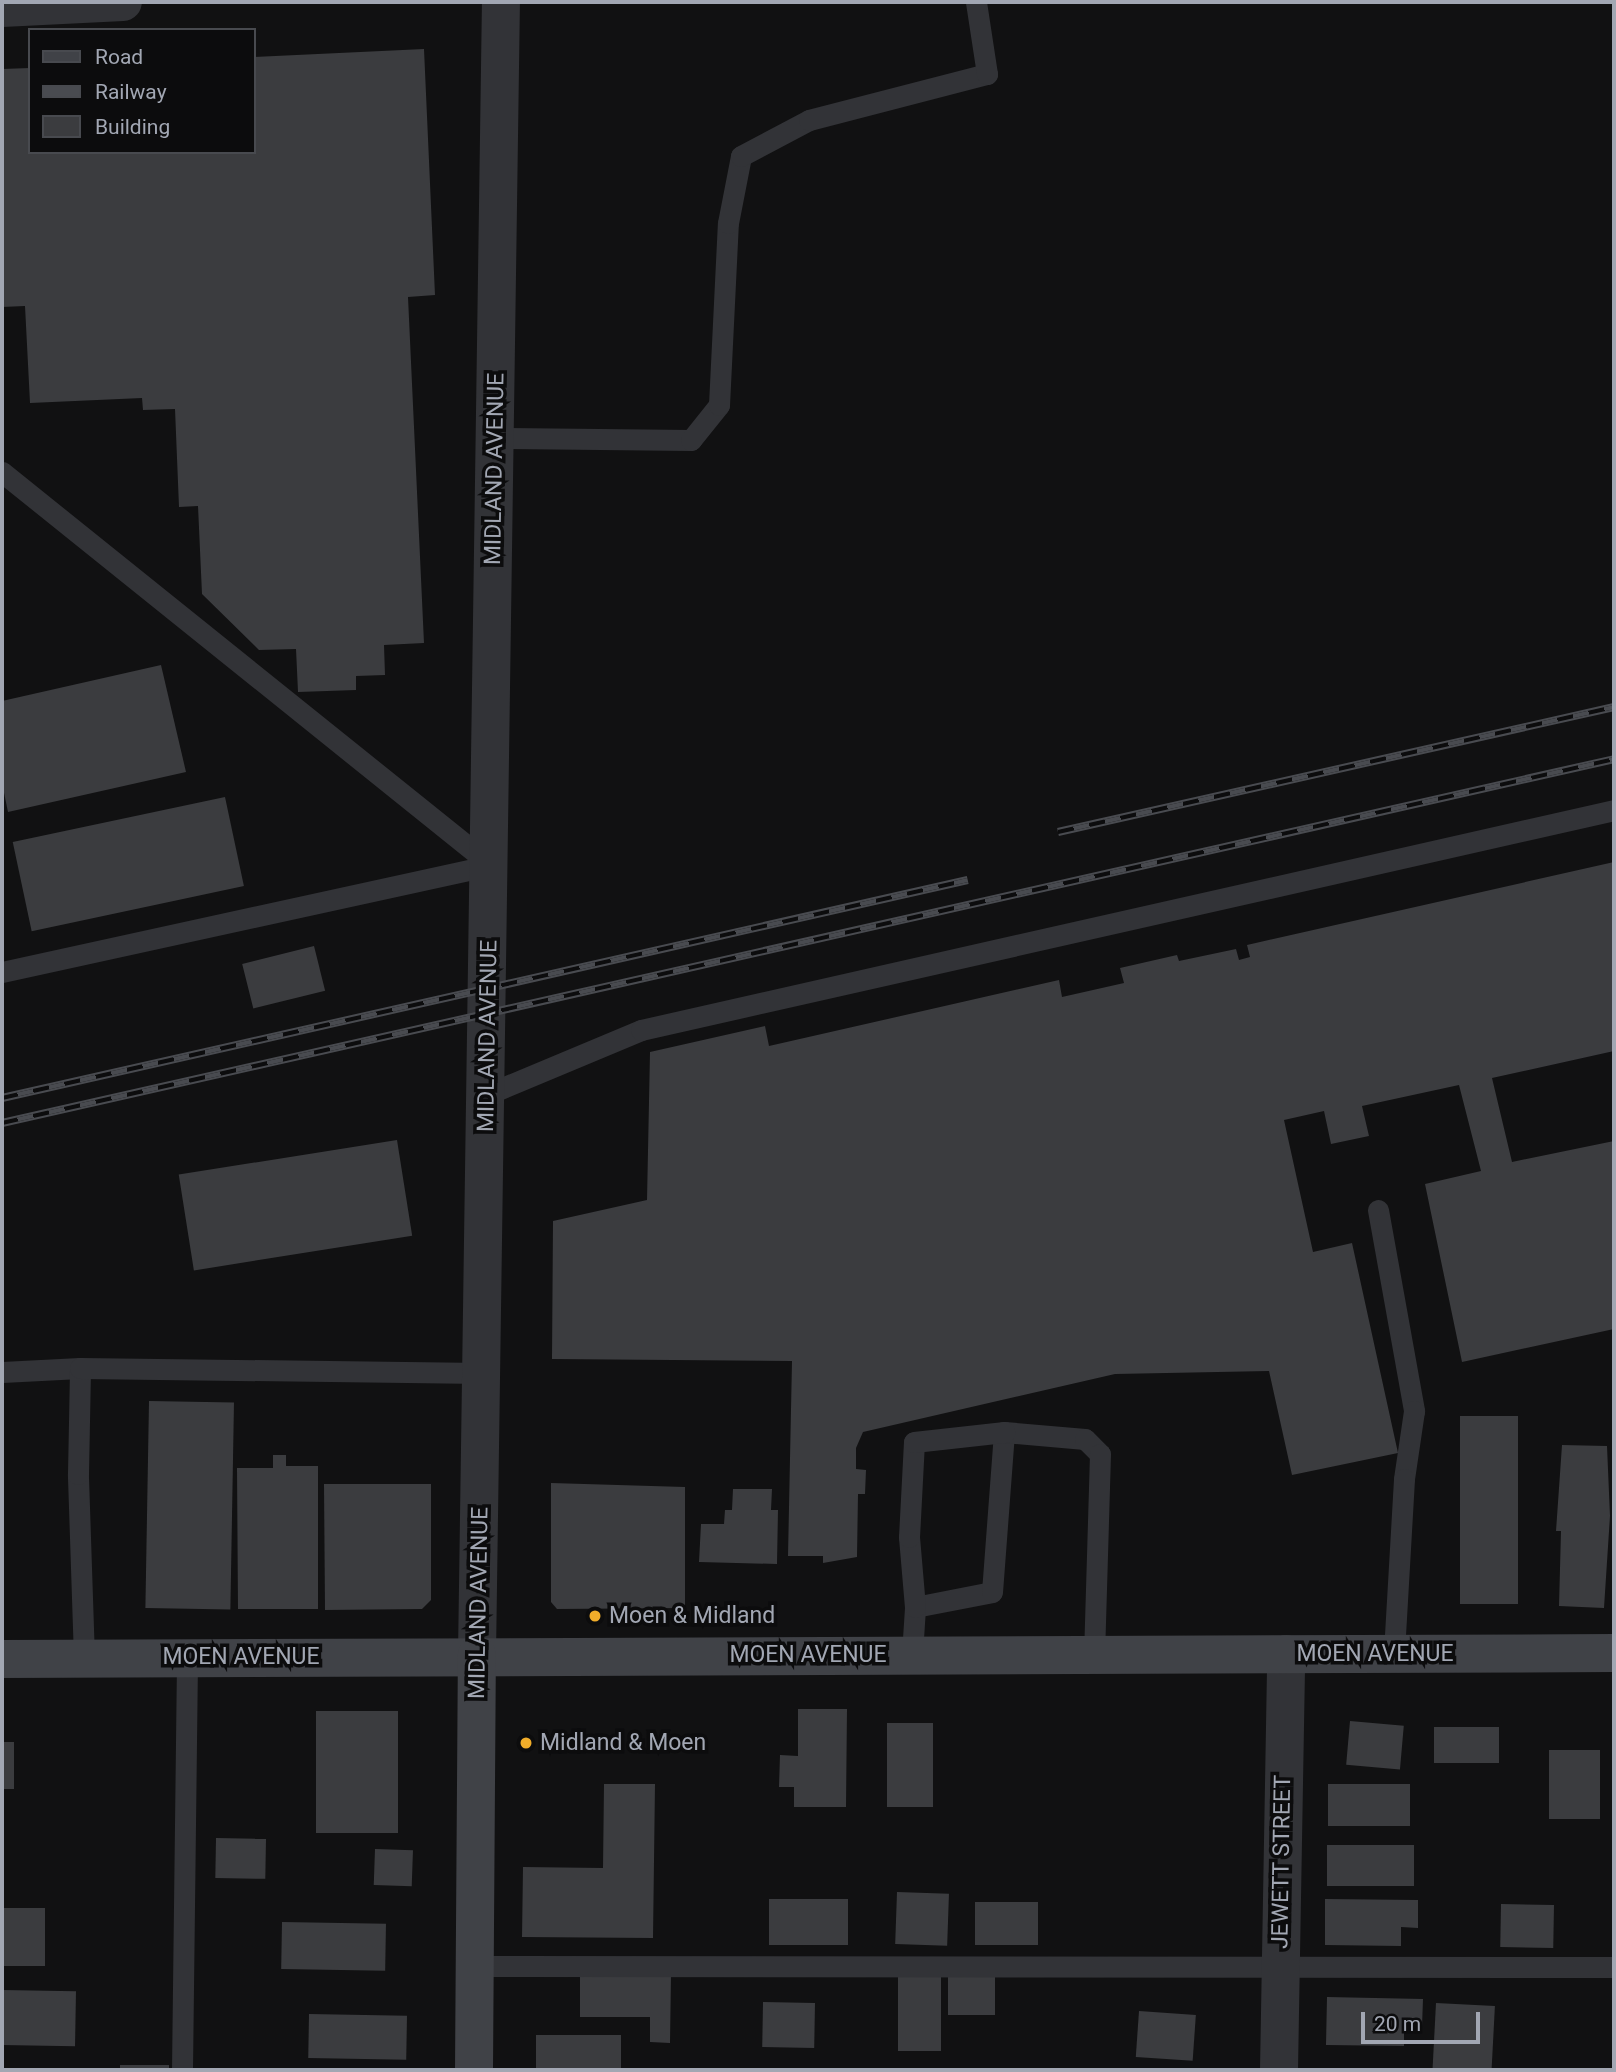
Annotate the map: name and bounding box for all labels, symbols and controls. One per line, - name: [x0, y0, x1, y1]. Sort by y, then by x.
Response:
- legend: [28, 28, 256, 154]
- text: Road: [95, 45, 143, 69]
- text: Railway: [95, 80, 167, 104]
- text: Building: [95, 115, 170, 139]
- street label: MIDLAND AVENUE: [480, 373, 510, 565]
- street label: MIDLAND AVENUE: [473, 940, 503, 1132]
- street label: MIDLAND AVENUE: [464, 1507, 494, 1699]
- place label: Moen & Midland: [609, 1602, 775, 1630]
- marker: Moen & Midland: [587, 1608, 603, 1624]
- street label: MOEN AVENUE: [1296, 1640, 1454, 1668]
- street label: MOEN AVENUE: [729, 1641, 887, 1669]
- street label: MOEN AVENUE: [162, 1643, 320, 1671]
- place label: Midland & Moen: [540, 1729, 706, 1757]
- marker: Midland & Moen: [518, 1735, 534, 1751]
- street label: JEWETT STREET: [1267, 1775, 1297, 1949]
- scale bar: [1364, 1998, 1483, 2042]
- text: 20 m: [1374, 2012, 1421, 2036]

